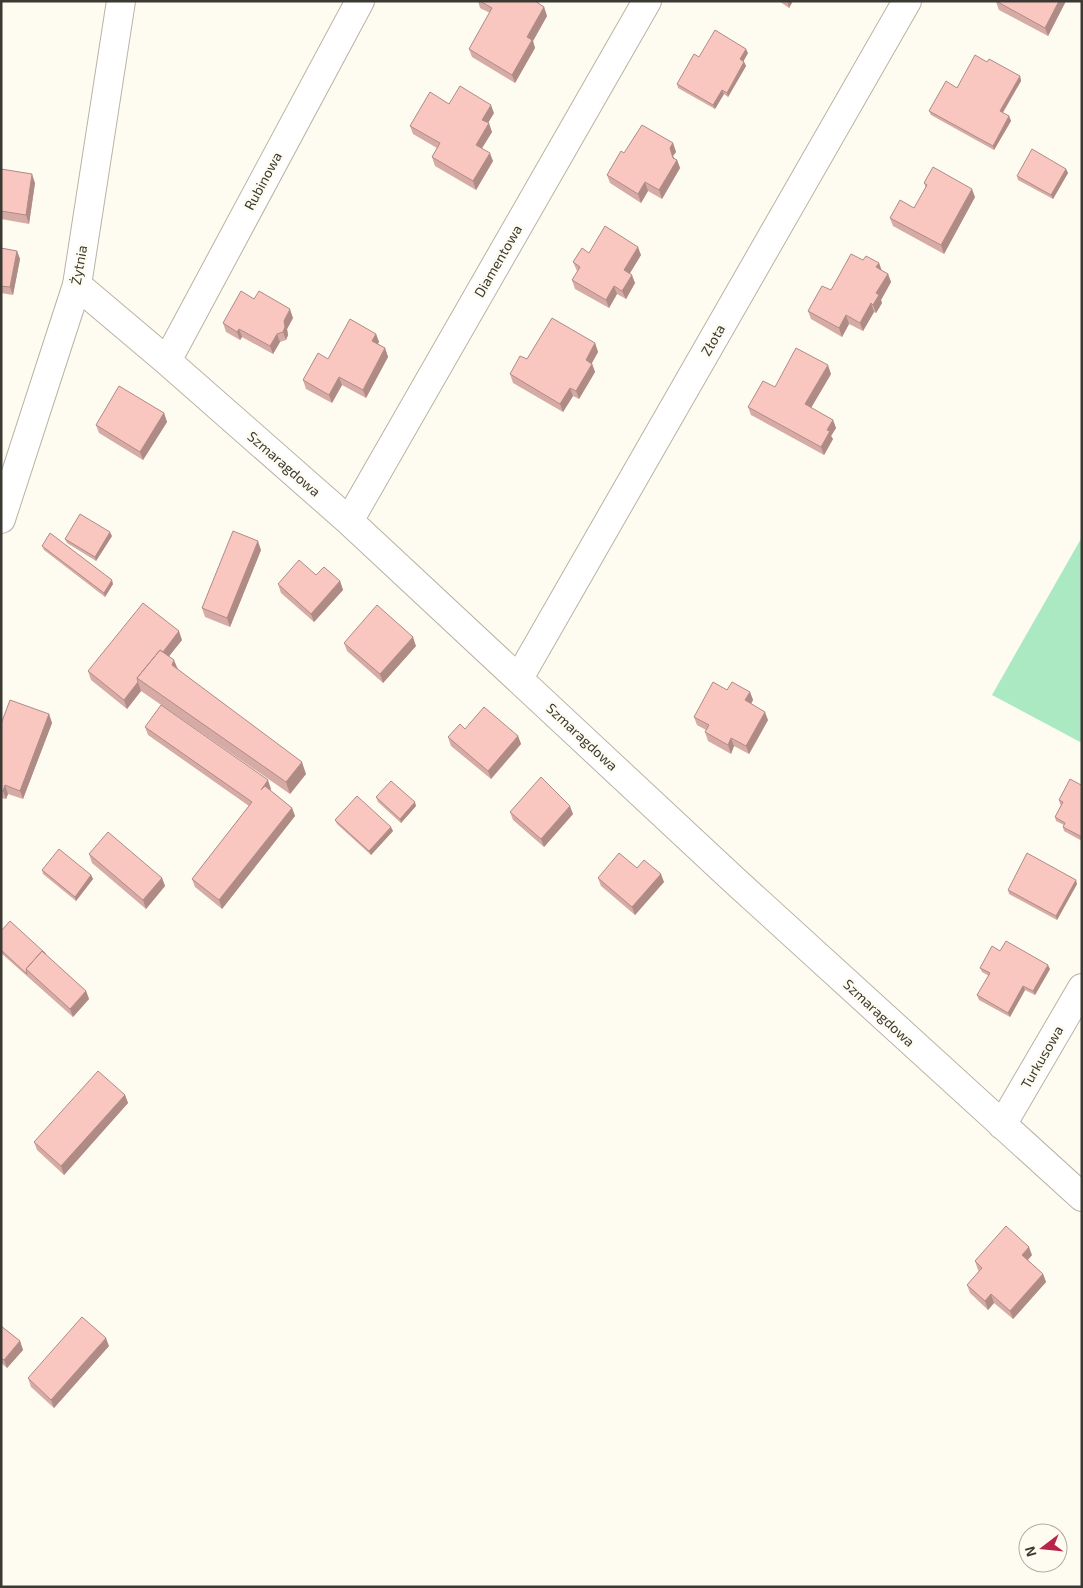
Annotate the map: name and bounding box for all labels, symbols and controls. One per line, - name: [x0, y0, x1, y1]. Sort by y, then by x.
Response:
- street label: Rubinowa: [240, 149, 285, 213]
- street label: Diamentowa: [470, 222, 525, 300]
- street label: Żytnia: [67, 244, 90, 286]
- street label: Złota: [697, 321, 728, 358]
- street label: Szmaragdowa: [244, 427, 324, 500]
- street label: Szmaragdowa: [543, 699, 621, 774]
- street label: Szmaragdowa: [840, 975, 918, 1050]
- street label: Turkusowa: [1017, 1022, 1066, 1091]
- north arrow: [1018, 1523, 1068, 1573]
- text: N: [1020, 1545, 1040, 1559]

